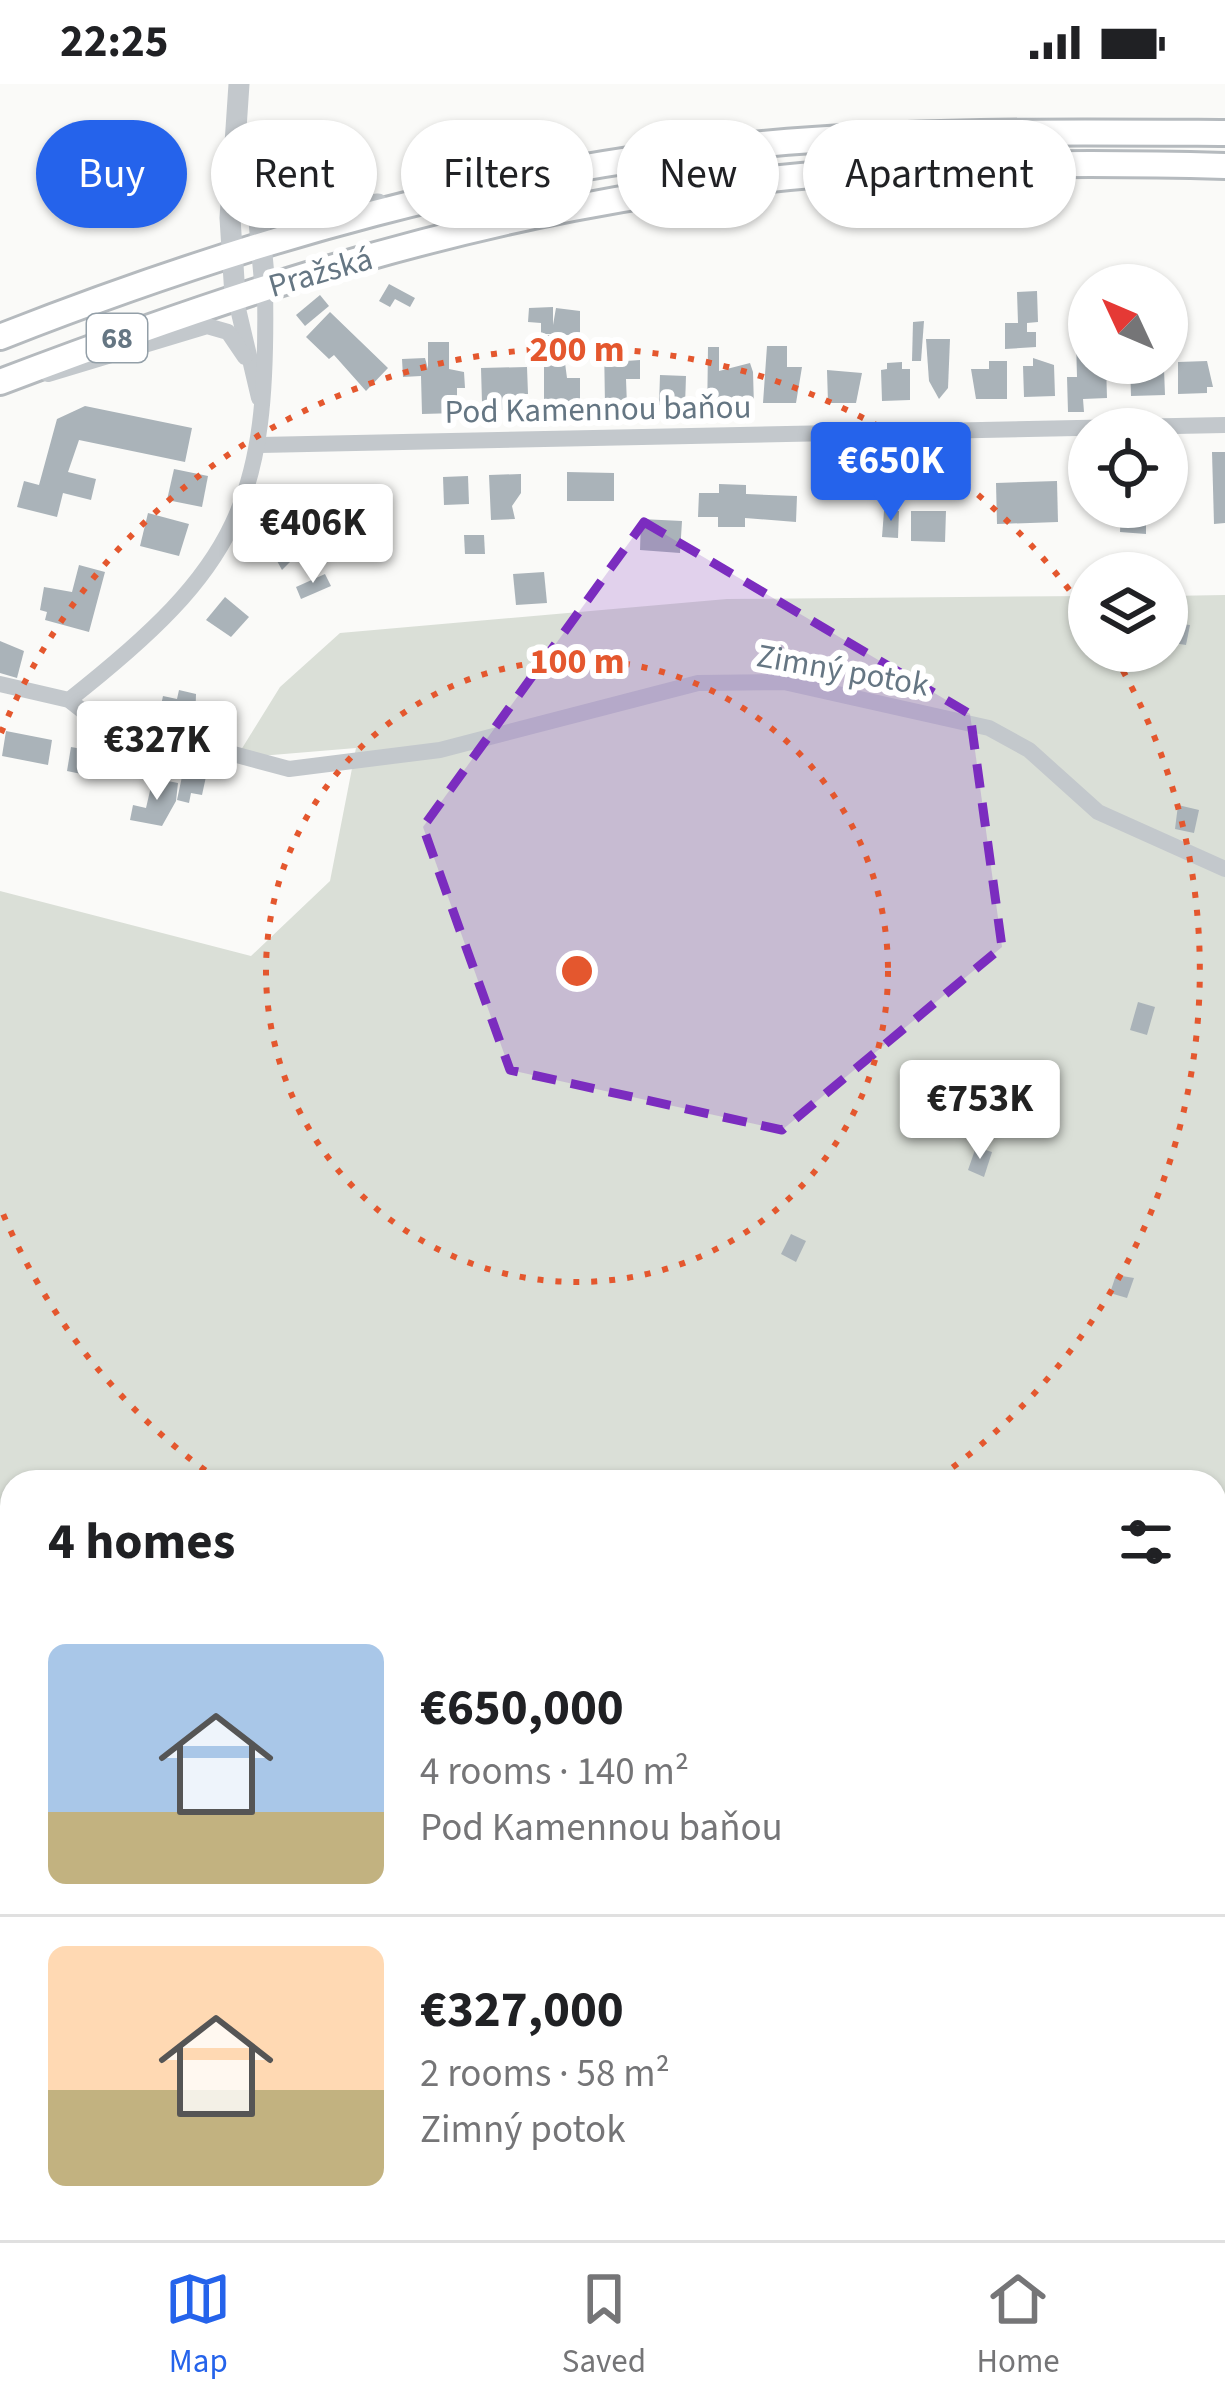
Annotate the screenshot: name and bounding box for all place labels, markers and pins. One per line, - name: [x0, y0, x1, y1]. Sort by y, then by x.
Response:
- pin: €650K: [807, 422, 975, 524]
- pin: €406K: [229, 484, 397, 586]
- pin: €327K: [73, 701, 241, 803]
- centre of rings: [556, 950, 598, 992]
- pin: €753K: [896, 1060, 1064, 1162]

